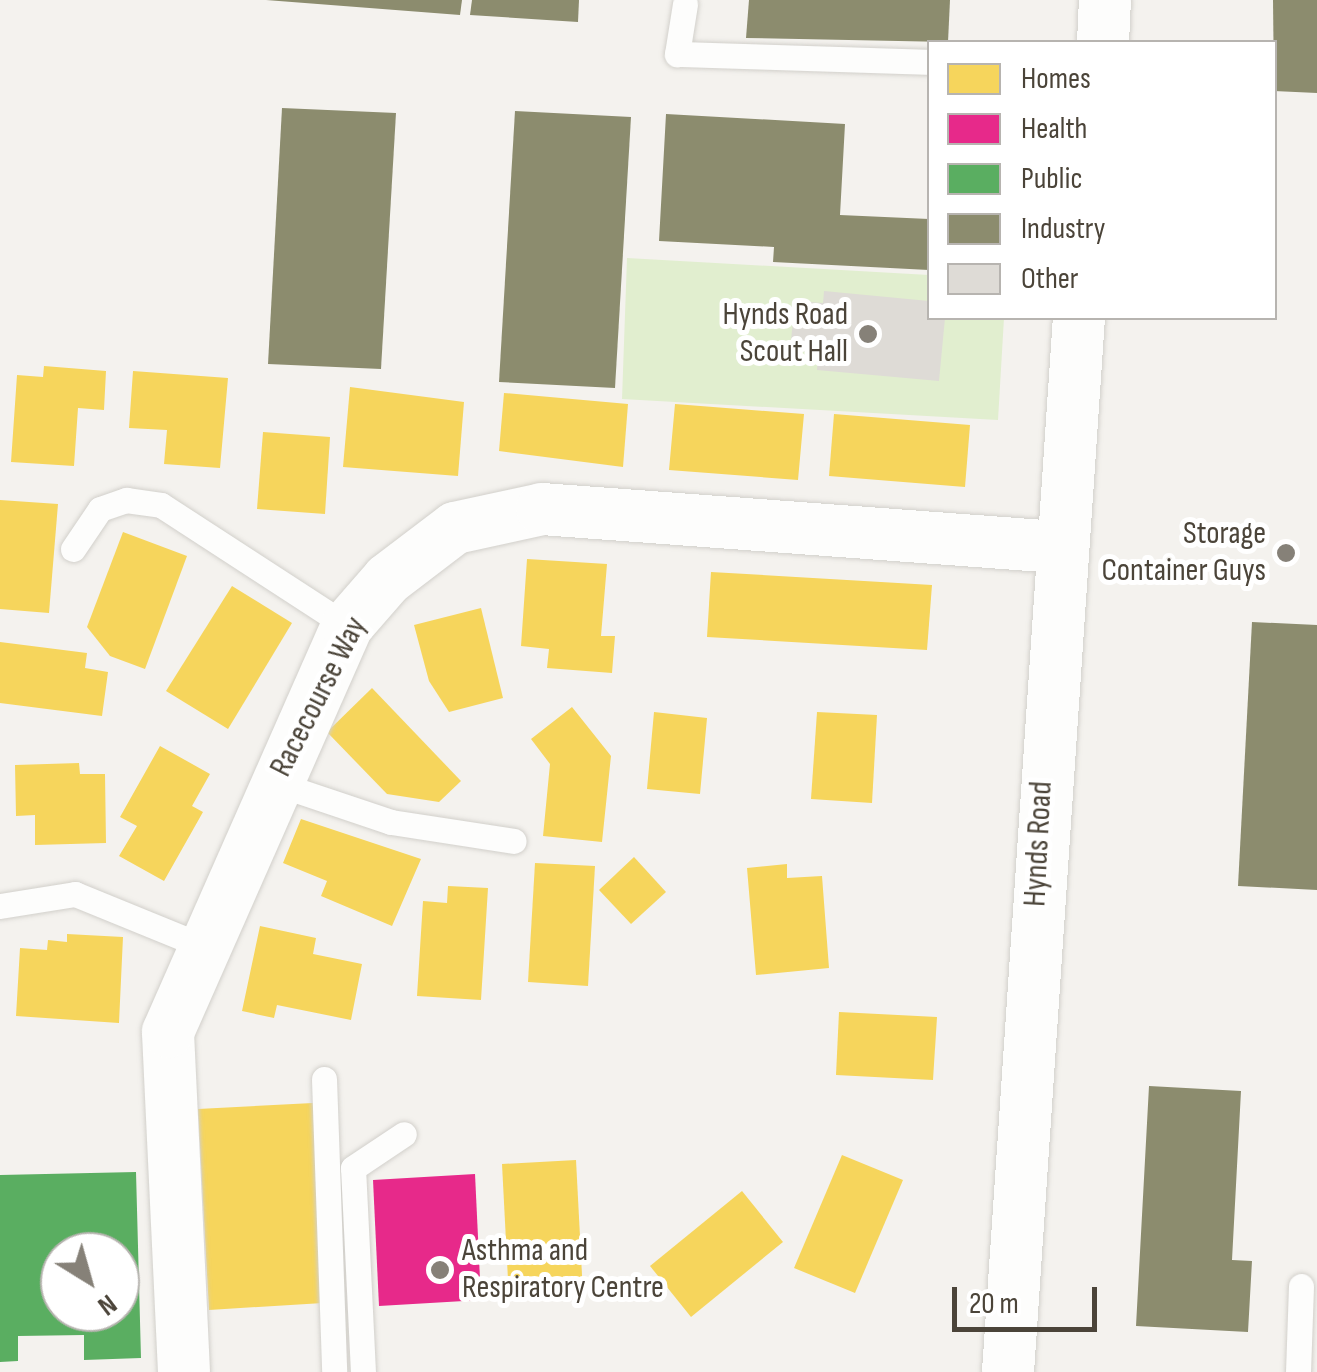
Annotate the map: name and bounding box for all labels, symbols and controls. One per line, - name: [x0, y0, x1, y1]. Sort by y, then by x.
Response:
- legend: [927, 40, 1277, 320]
- text: Homes: [1021, 61, 1091, 97]
- text: Health: [1021, 111, 1087, 147]
- text: Public: [1021, 161, 1082, 197]
- text: Industry: [1021, 211, 1105, 247]
- text: Other: [1021, 261, 1078, 297]
- place label: Hynds Road Scout Hall: [722, 297, 848, 372]
- marker: Hynds Road Scout Hall: [857, 323, 879, 345]
- place label: Storage Container Guys: [1102, 516, 1266, 591]
- marker: Storage Container Guys: [1275, 542, 1297, 564]
- street label: Racecourse Way: [262, 611, 376, 783]
- street label: Hynds Road: [1017, 780, 1061, 908]
- north arrow: [40, 1232, 140, 1332]
- place label: Asthma and Respiratory Centre: [462, 1233, 664, 1308]
- marker: Asthma and Respiratory Centre: [427, 1257, 453, 1283]
- scale bar: [957, 1267, 1102, 1329]
- text: 20 m: [969, 1286, 1019, 1322]
- text: N: [91, 1287, 123, 1322]

